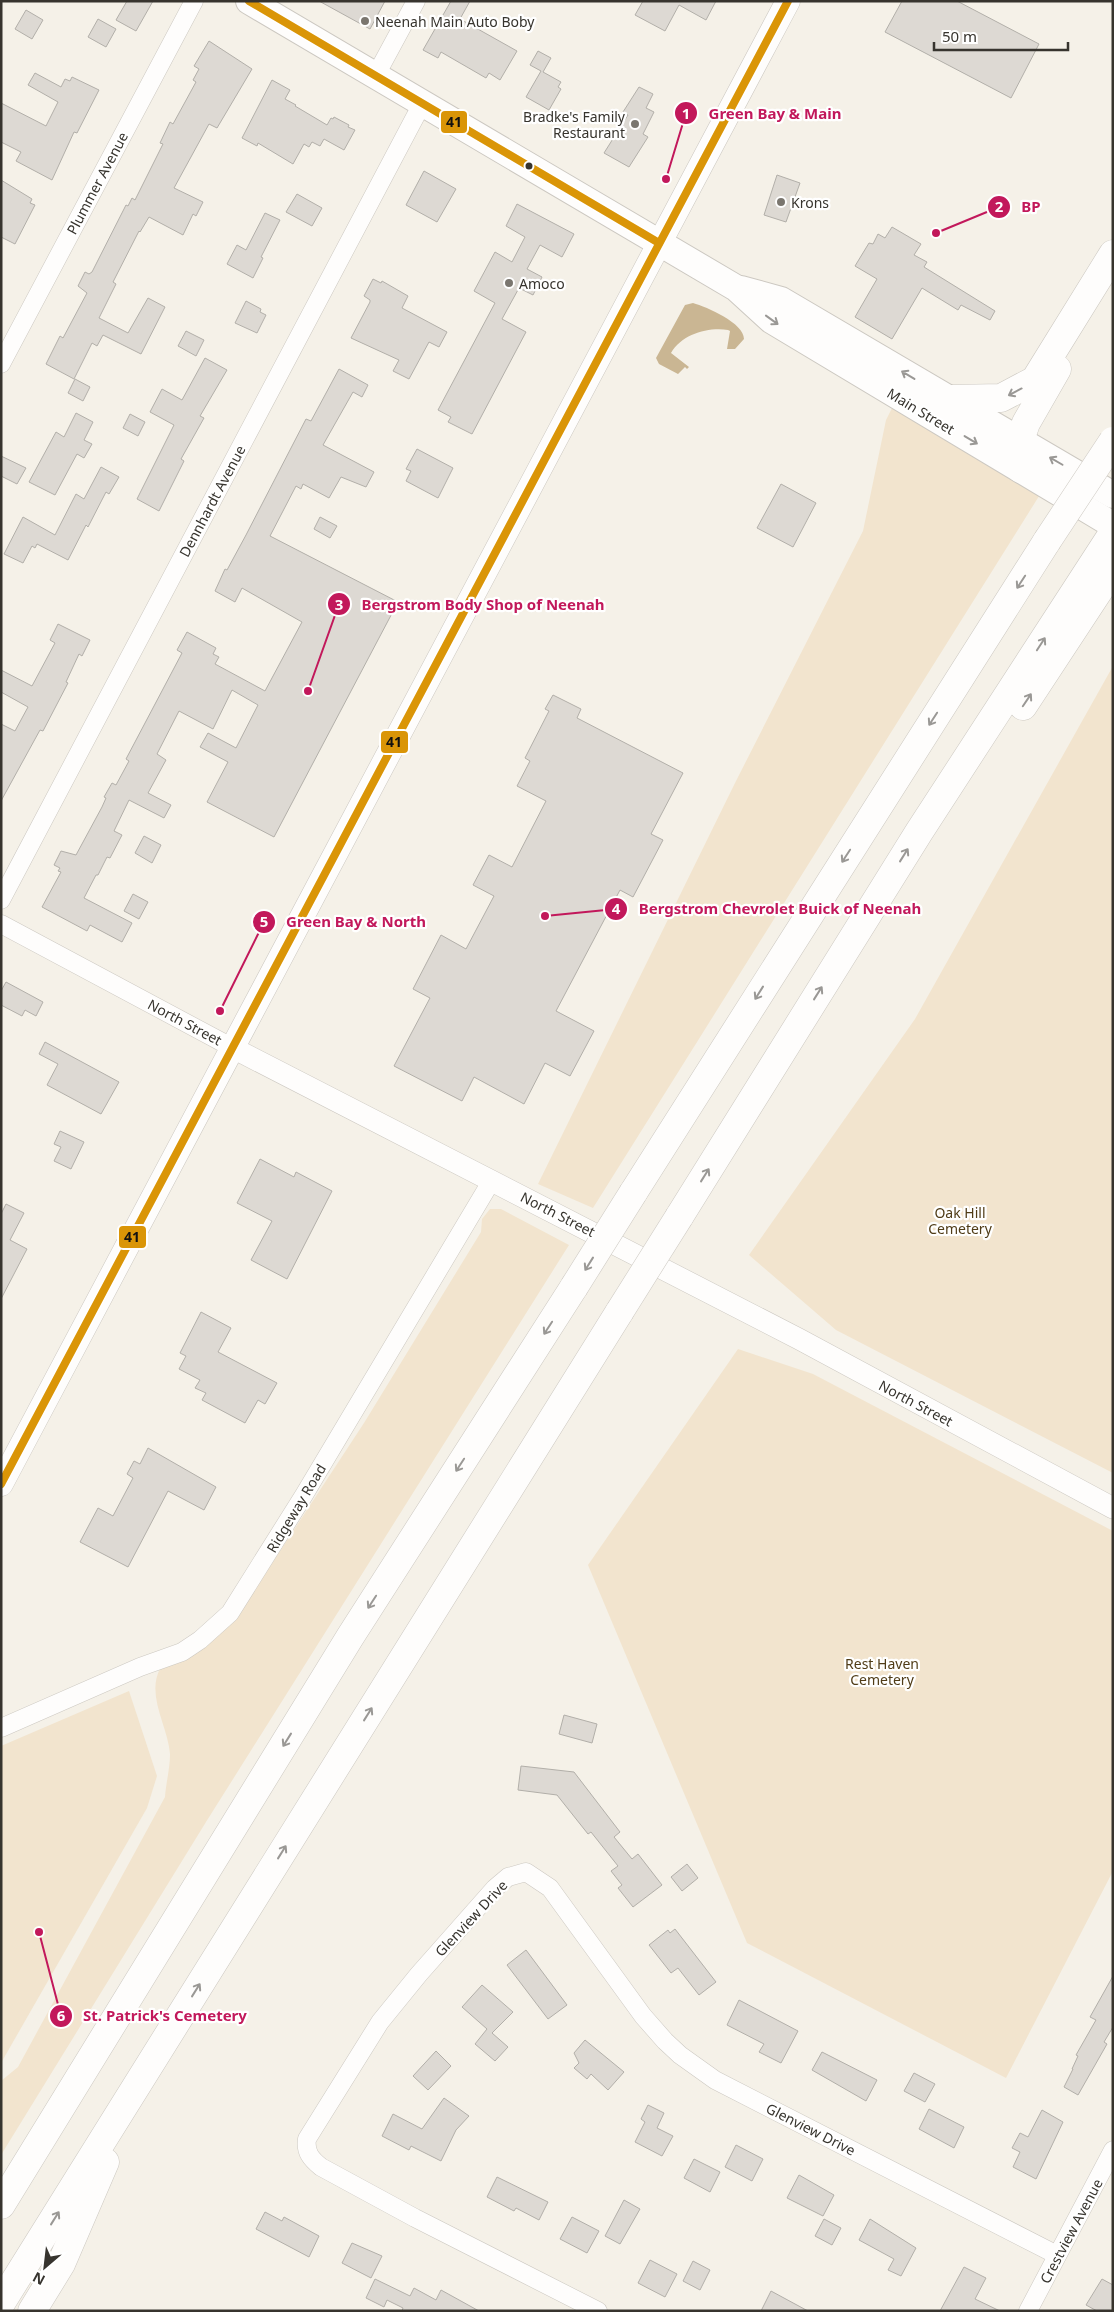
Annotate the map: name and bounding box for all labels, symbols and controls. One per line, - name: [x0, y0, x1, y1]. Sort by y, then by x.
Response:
- place label: Neenah Main Auto Boby: [375, 12, 535, 31]
- marker: Neenah Main Auto Boby: [359, 15, 371, 27]
- scale bar: [934, 20, 1068, 52]
- text: 50 m: [942, 26, 977, 46]
- callout: Green Bay & Main: [673, 98, 851, 128]
- text: 1: [682, 103, 690, 123]
- text: Green Bay & Main: [709, 103, 841, 123]
- place label: Bradke's Family Restaurant: [523, 107, 626, 142]
- line badge: 41: [440, 110, 468, 134]
- text: 41: [446, 112, 462, 131]
- marker: Bradke's Family Restaurant: [629, 118, 641, 130]
- street label: Plummer Avenue: [62, 128, 132, 238]
- unlabelled marker: [524, 161, 534, 171]
- callout: BP: [986, 192, 1050, 222]
- place label: Krons: [791, 193, 829, 212]
- marker: Krons: [775, 196, 787, 208]
- text: 2: [995, 196, 1004, 216]
- text: BP: [1021, 196, 1041, 216]
- place label: Amoco: [519, 274, 565, 293]
- marker: Amoco: [503, 277, 515, 289]
- one-way arrow: [765, 315, 779, 325]
- one-way arrow: [902, 370, 916, 380]
- street label: Main Street: [884, 383, 958, 439]
- one-way arrow: [1007, 387, 1022, 397]
- one-way arrow: [964, 435, 979, 445]
- street label: Dennhardt Avenue: [175, 442, 250, 560]
- one-way arrow: [1048, 456, 1063, 466]
- one-way arrow: [1016, 575, 1026, 589]
- callout: Bergstrom Body Shop of Neenah: [326, 589, 614, 619]
- text: 3: [335, 594, 343, 614]
- text: Bergstrom Body Shop of Neenah: [361, 594, 605, 614]
- one-way arrow: [1035, 637, 1046, 651]
- one-way arrow: [1022, 693, 1032, 707]
- one-way arrow: [928, 711, 938, 725]
- line badge: 41: [380, 730, 409, 754]
- text: 41: [386, 732, 402, 751]
- one-way arrow: [841, 848, 851, 862]
- one-way arrow: [900, 848, 910, 862]
- callout: Bergstrom Chevrolet Buick of Neenah: [604, 894, 931, 924]
- text: 4: [612, 898, 621, 918]
- text: Bergstrom Chevrolet Buick of Neenah: [639, 898, 921, 918]
- callout: Green Bay & North: [251, 907, 436, 937]
- text: 5: [260, 911, 268, 931]
- text: Green Bay & North: [286, 911, 426, 931]
- one-way arrow: [753, 985, 763, 999]
- one-way arrow: [814, 986, 824, 1000]
- street label: North Street: [145, 995, 225, 1049]
- one-way arrow: [700, 1169, 710, 1183]
- street label: North Street: [517, 1187, 599, 1241]
- park label: Oak Hill Cemetery: [928, 1203, 993, 1238]
- line badge: 41: [118, 1225, 147, 1249]
- text: 41: [124, 1227, 140, 1246]
- one-way arrow: [583, 1257, 594, 1271]
- one-way arrow: [543, 1321, 553, 1335]
- street label: North Street: [876, 1376, 956, 1430]
- one-way arrow: [455, 1458, 466, 1472]
- street label: Ridgeway Road: [262, 1460, 330, 1556]
- one-way arrow: [367, 1594, 377, 1608]
- park label: Rest Haven Cemetery: [845, 1654, 919, 1689]
- one-way arrow: [363, 1708, 373, 1722]
- one-way arrow: [281, 1732, 291, 1746]
- one-way arrow: [277, 1846, 287, 1860]
- street label: Glenview Drive: [431, 1876, 511, 1960]
- one-way arrow: [191, 1984, 201, 1998]
- callout: St. Patrick's Cemetery: [48, 2001, 257, 2031]
- text: 6: [57, 2005, 66, 2025]
- text: St. Patrick's Cemetery: [83, 2005, 247, 2025]
- street label: Glenview Drive: [763, 2098, 859, 2160]
- street label: Crestview Avenue: [1035, 2175, 1107, 2287]
- one-way arrow: [50, 2211, 60, 2225]
- north arrow: [20, 2242, 70, 2292]
- text: N: [29, 2268, 48, 2290]

